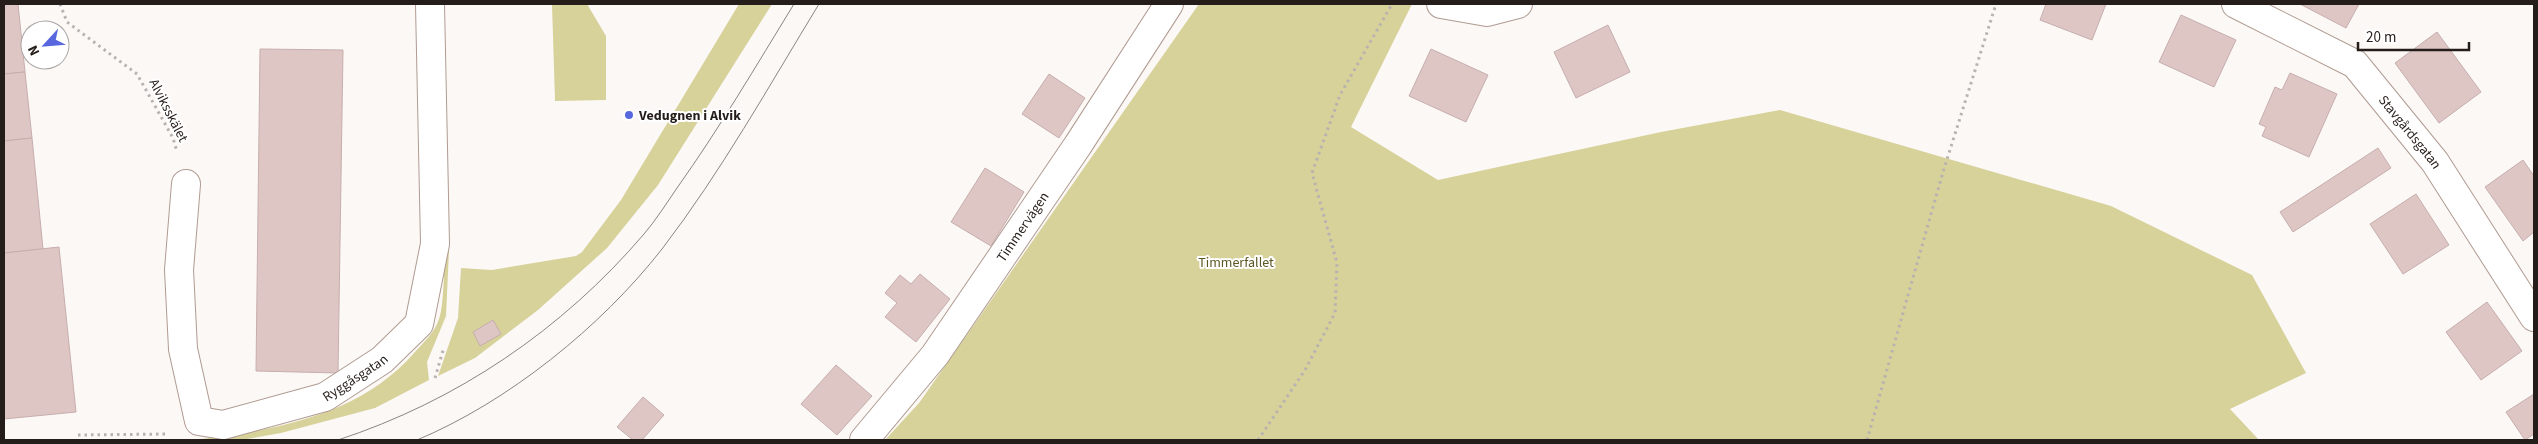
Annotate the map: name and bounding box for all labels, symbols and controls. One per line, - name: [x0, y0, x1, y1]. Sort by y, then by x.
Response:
- north arrow: [20, 20, 70, 70]
- scale bar: [2358, 20, 2469, 52]
- text: 20 m: [2366, 27, 2396, 48]
- text: N: [23, 42, 45, 59]
- street label: Alviksskälet: [144, 75, 193, 146]
- street label: Stavgårdsgatan: [2373, 91, 2446, 173]
- place label: Vedugnen i Alvik: [638, 106, 741, 126]
- marker: Vedugnen i Alvik: [623, 109, 635, 121]
- street label: Timmervägen: [992, 188, 1054, 266]
- park label: Timmerfallet: [1198, 253, 1274, 273]
- street label: Ryggåsgatan: [319, 350, 393, 407]

